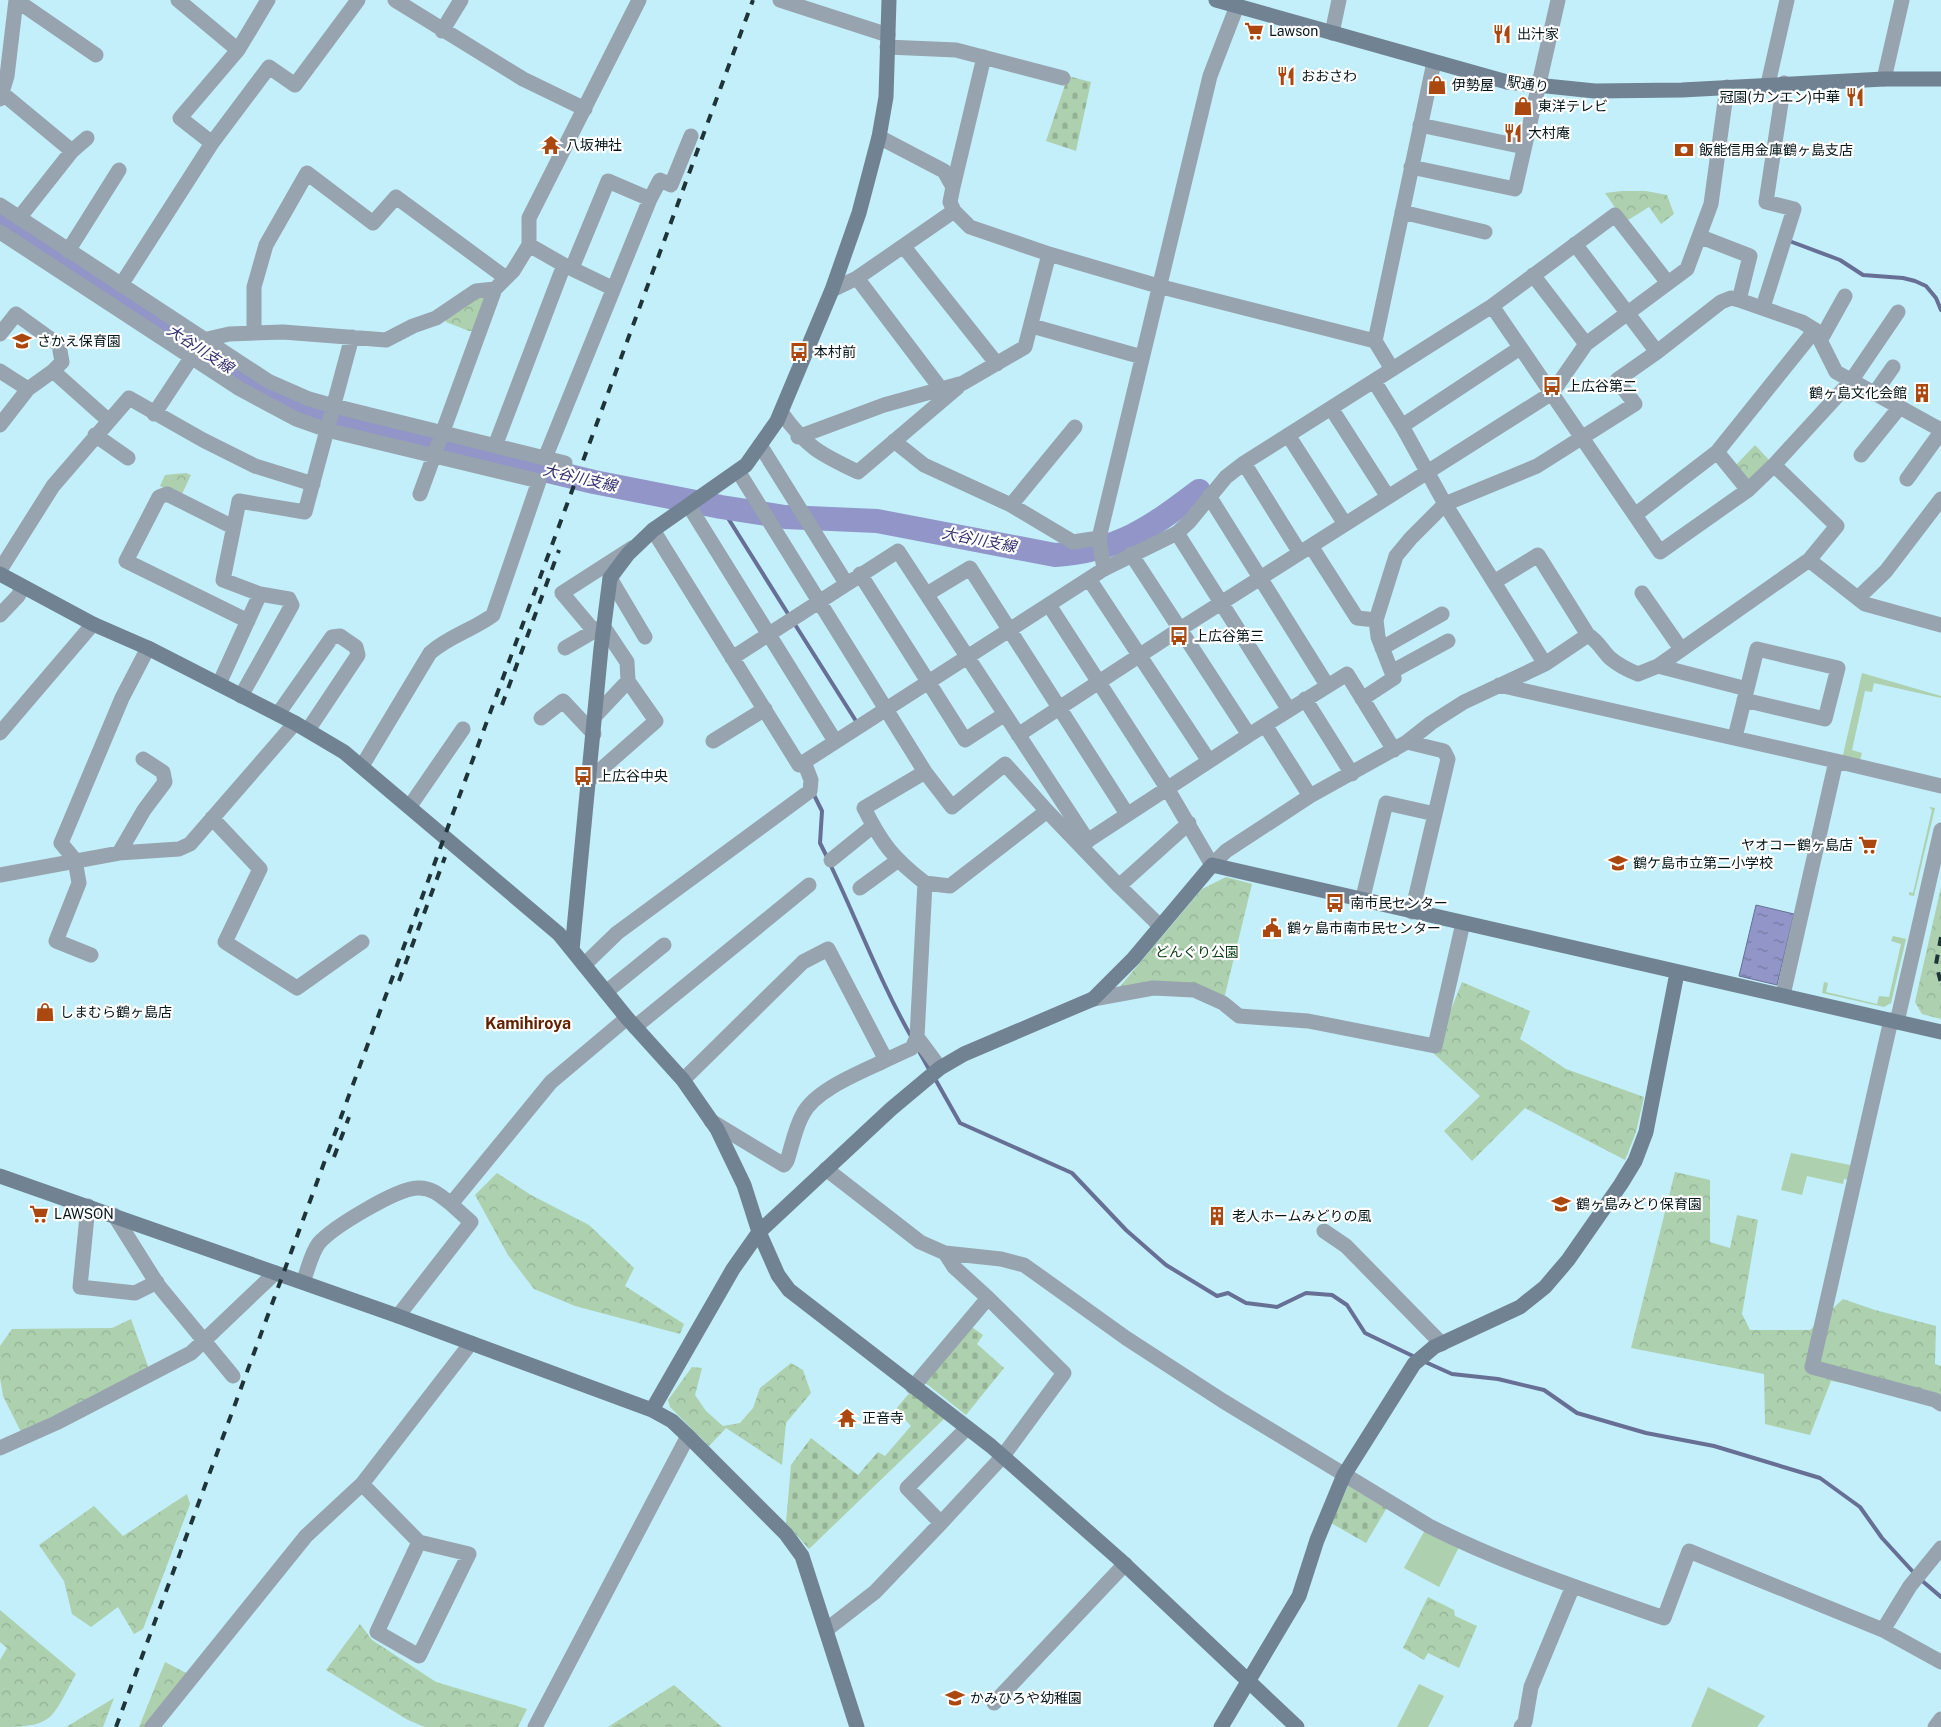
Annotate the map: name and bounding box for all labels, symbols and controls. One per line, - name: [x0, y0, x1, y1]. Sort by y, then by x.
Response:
- supermarket icon: Lawson: [1243, 20, 1265, 42]
- place label: Lawson: [1269, 23, 1318, 39]
- restaurant icon: 出汁家: [1491, 23, 1513, 45]
- place label: 出汁家: [1517, 26, 1559, 42]
- restaurant icon: おおさわ: [1275, 65, 1297, 87]
- place label: おおさわ: [1301, 68, 1357, 84]
- street label: 駅通り: [1506, 73, 1550, 95]
- shop icon: 伊勢屋: [1426, 74, 1448, 96]
- place label: 伊勢屋: [1452, 77, 1494, 93]
- restaurant icon: 冠園(カンエン)中華: [1844, 86, 1866, 108]
- place label: 冠園(カンエン)中華: [1719, 89, 1840, 105]
- shop icon: 東洋テレビ: [1512, 95, 1534, 117]
- place label: 東洋テレビ: [1538, 98, 1608, 114]
- restaurant icon: 大村庵: [1502, 122, 1524, 144]
- place label: 大村庵: [1528, 125, 1570, 141]
- temple icon: 八坂神社: [540, 134, 562, 156]
- place label: 八坂神社: [566, 137, 622, 153]
- bank icon: 飯能信用金庫鶴ヶ島支店: [1673, 139, 1695, 161]
- place label: 飯能信用金庫鶴ヶ島支店: [1699, 142, 1853, 158]
- water label: 大谷川支線: [164, 321, 238, 377]
- school or university icon: さかえ保育園: [11, 330, 33, 352]
- place label: さかえ保育園: [37, 333, 121, 349]
- bus stop icon: 本村前: [788, 341, 810, 363]
- place label: 本村前: [814, 344, 856, 360]
- bus stop icon: 上広谷第二: [1541, 375, 1563, 397]
- place label: 上広谷第二: [1567, 378, 1637, 394]
- building icon: 鶴ヶ島文化会館: [1911, 382, 1933, 404]
- place label: 鶴ヶ島文化会館: [1809, 385, 1907, 401]
- water label: 大谷川支線: [542, 461, 621, 495]
- water label: 大谷川支線: [941, 524, 1019, 555]
- bus stop icon: 上広谷第三: [1168, 625, 1190, 647]
- place label: 上広谷第三: [1194, 628, 1264, 644]
- bus stop icon: 上広谷中央: [572, 765, 594, 787]
- place label: 上広谷中央: [598, 768, 668, 784]
- supermarket icon: ヤオコー鶴ヶ島店: [1857, 834, 1879, 856]
- place label: ヤオコー鶴ヶ島店: [1741, 837, 1853, 853]
- school or university icon: 鶴ケ島市立第二小学校: [1607, 852, 1629, 874]
- place label: 鶴ケ島市立第二小学校: [1633, 855, 1773, 871]
- bus stop icon: 南市民センター: [1324, 892, 1346, 914]
- place label: 南市民センター: [1350, 895, 1448, 911]
- public building icon: 鶴ヶ島市南市民センター: [1261, 917, 1283, 939]
- place label: 鶴ヶ島市南市民センター: [1287, 920, 1441, 936]
- park label: どんぐり公園: [1155, 944, 1239, 960]
- shop icon: しまむら鶴ヶ島店: [34, 1001, 56, 1023]
- place label: しまむら鶴ヶ島店: [60, 1004, 172, 1020]
- district label: Kamihiroya: [485, 1014, 571, 1033]
- school or university icon: 鶴ヶ島みどり保育園: [1550, 1193, 1572, 1215]
- place label: 鶴ヶ島みどり保育園: [1576, 1196, 1702, 1212]
- supermarket icon: LAWSON: [28, 1203, 50, 1225]
- building icon: 老人ホームみどりの風: [1206, 1205, 1228, 1227]
- place label: LAWSON: [54, 1206, 114, 1222]
- place label: 老人ホームみどりの風: [1232, 1208, 1372, 1224]
- temple icon: 正音寺: [836, 1407, 858, 1429]
- place label: 正音寺: [862, 1410, 904, 1426]
- school or university icon: かみひろや幼稚園: [944, 1687, 966, 1709]
- place label: かみひろや幼稚園: [970, 1690, 1082, 1706]

